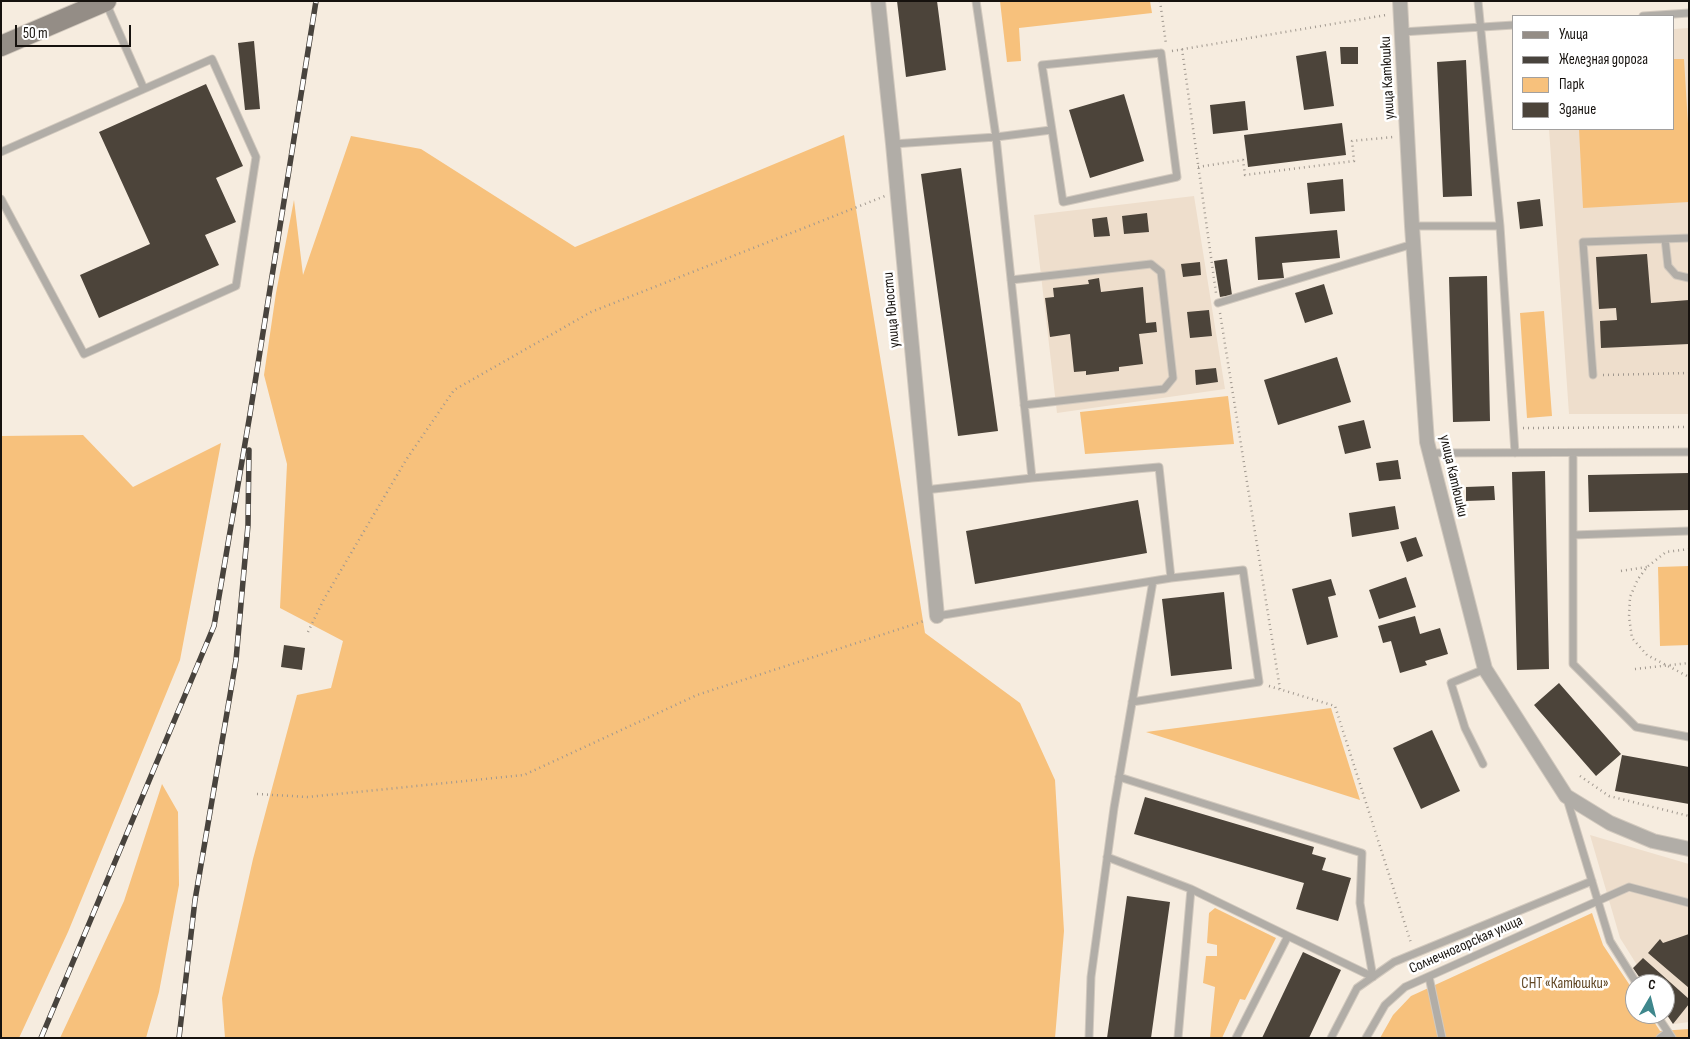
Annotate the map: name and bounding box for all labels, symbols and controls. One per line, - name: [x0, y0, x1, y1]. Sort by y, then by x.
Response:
- scale bar: [18, 15, 134, 47]
- legend: [1512, 15, 1675, 130]
- text: 50 m: [23, 24, 48, 43]
- text: Улица: [1559, 25, 1588, 44]
- street label: улица Катюшки: [1377, 36, 1399, 120]
- text: Железная дорога: [1559, 50, 1648, 69]
- text: Парк: [1559, 75, 1584, 94]
- text: Здание: [1559, 100, 1596, 119]
- street label: улица Юности: [880, 271, 904, 349]
- street label: улица Катюшки: [1435, 433, 1471, 519]
- street label: Солнечногорская улица: [1406, 912, 1526, 978]
- north arrow: [1625, 974, 1675, 1024]
- park label: СНТ «Катюшки»: [1521, 975, 1609, 993]
- text: С: [1647, 976, 1657, 994]

